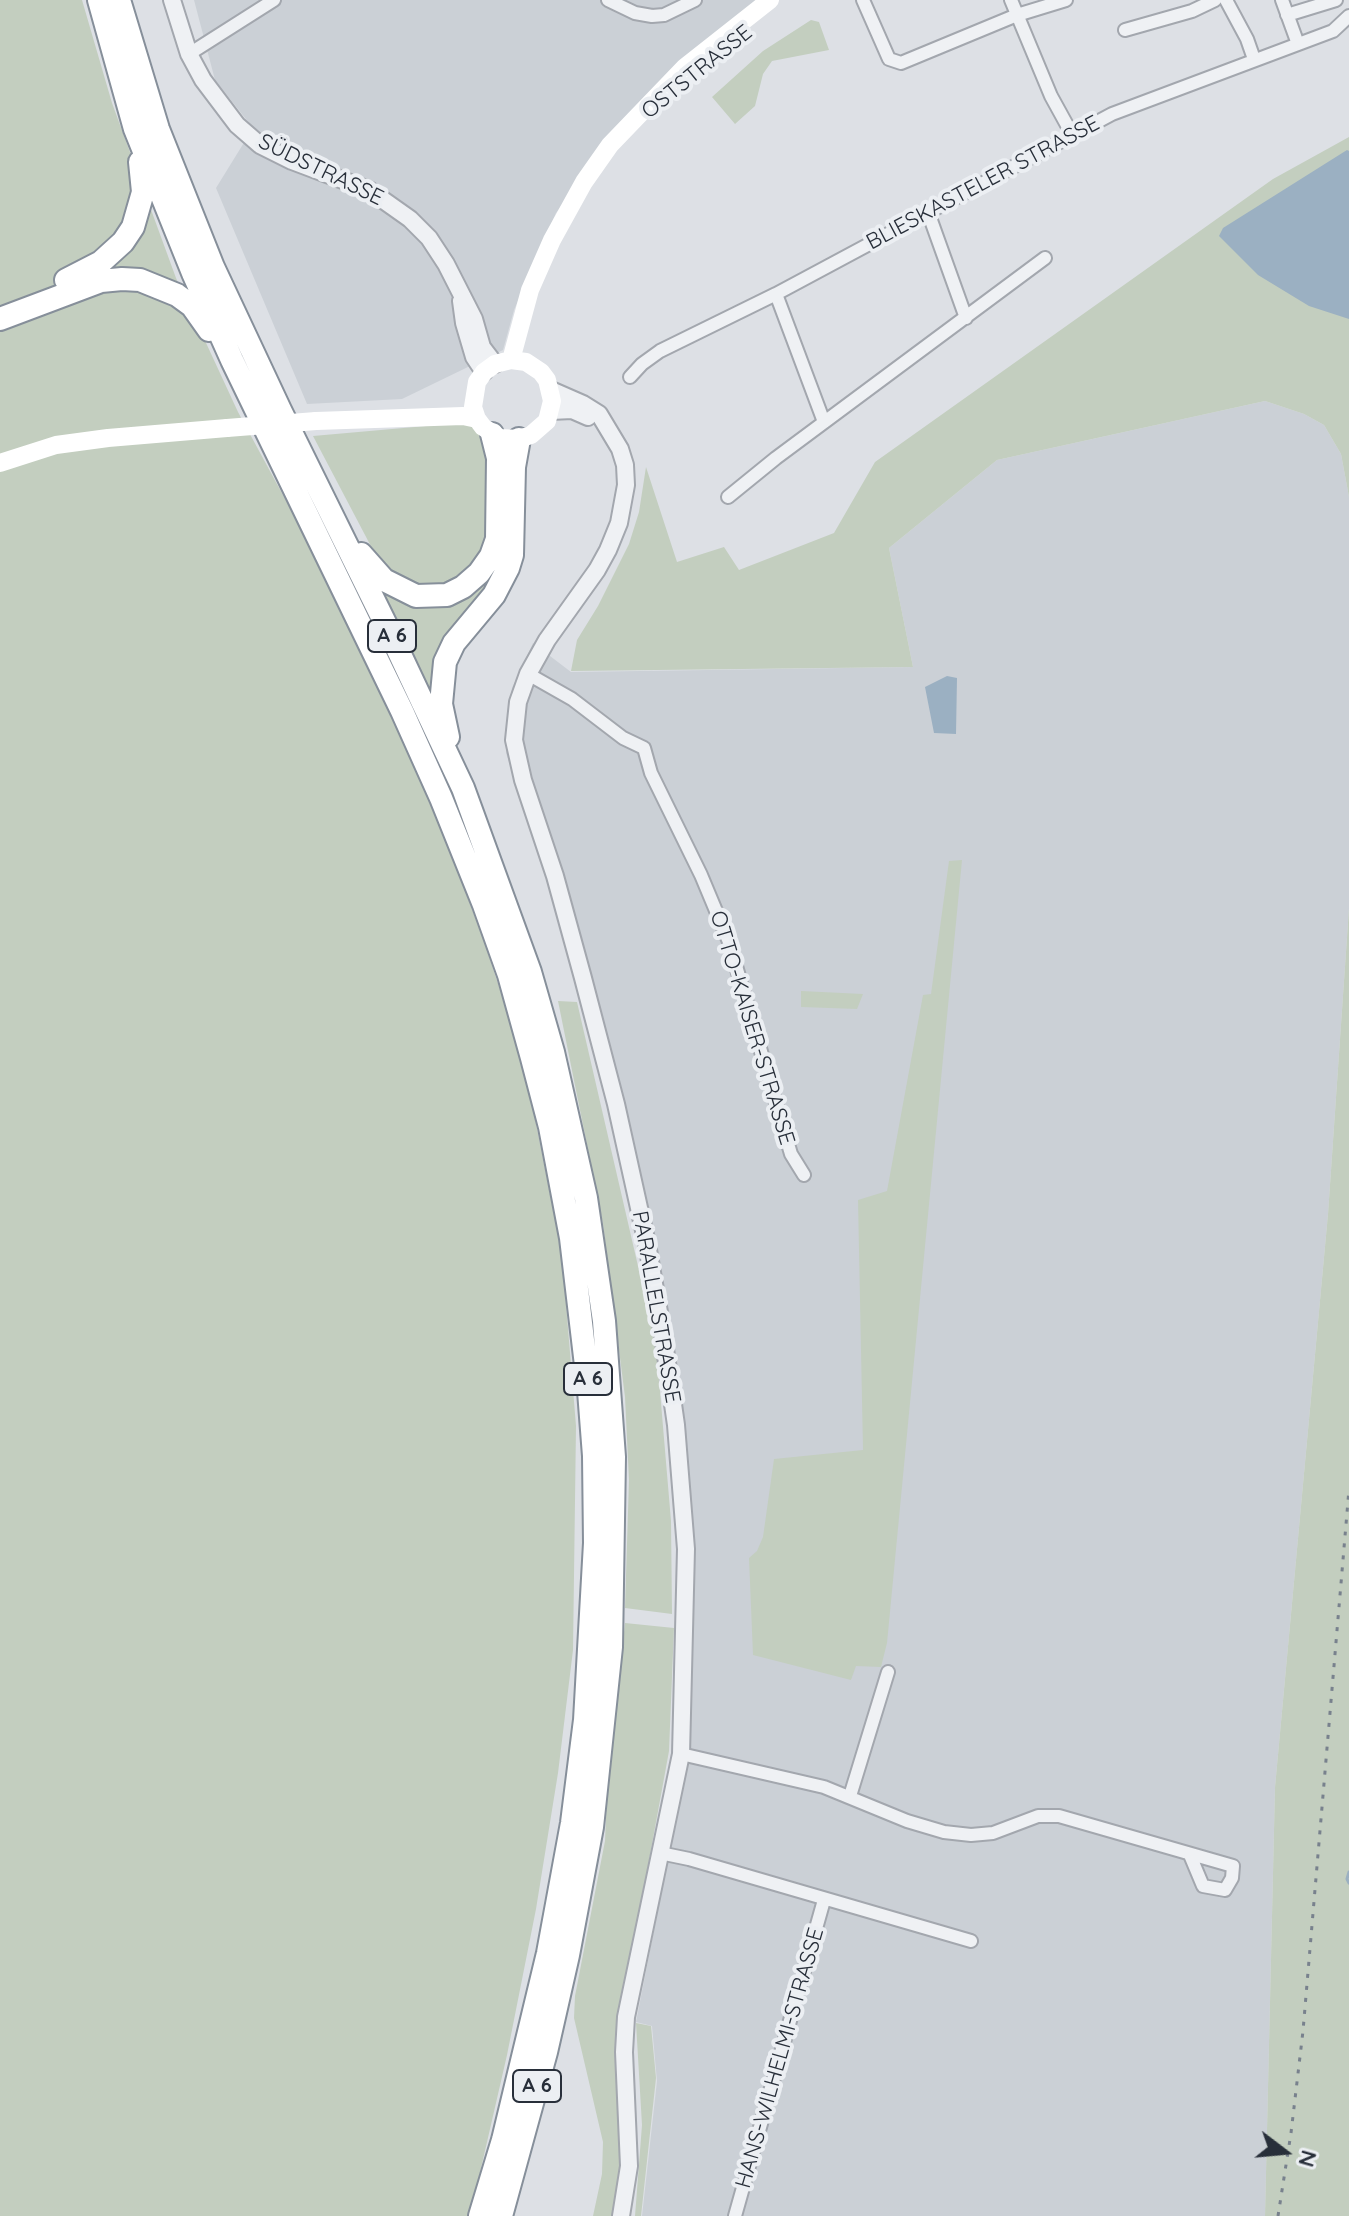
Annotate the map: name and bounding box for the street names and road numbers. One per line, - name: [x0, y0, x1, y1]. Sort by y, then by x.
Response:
- street label: OSTSTRASSE: [636, 19, 758, 125]
- street label: BLIESKASTELER STRASSE: [862, 110, 1104, 256]
- street label: SÜDSTRASSE: [254, 128, 388, 212]
- road number: A 6: [368, 620, 416, 652]
- street label: OTTO-KAISER-STRASSE: [704, 908, 800, 1148]
- street label: PARALLELSTRASSE: [626, 1209, 686, 1405]
- road number: A 6: [564, 1363, 612, 1395]
- street label: HANS-WILHELMI-STRASSE: [730, 1925, 830, 2191]
- road number: A 6: [513, 2070, 561, 2102]

